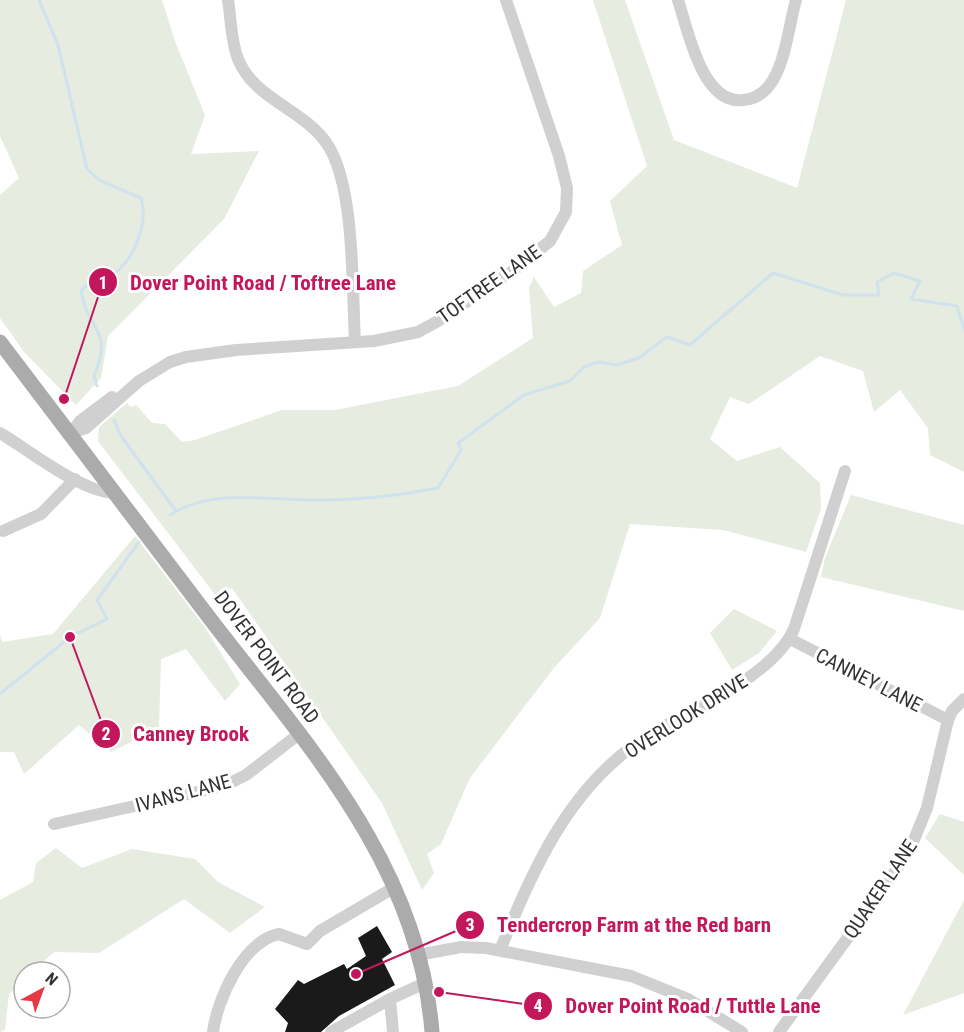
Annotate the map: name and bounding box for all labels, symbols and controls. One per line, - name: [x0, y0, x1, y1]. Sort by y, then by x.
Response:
- street label: TOFTREE LANE: [433, 239, 545, 329]
- callout: Dover Point Road / Toftree Lane: [88, 263, 408, 302]
- text: Dover Point Road / Toftree Lane: [130, 271, 396, 295]
- text: 1: [98, 272, 108, 293]
- street label: DOVER POINT ROAD: [209, 586, 325, 728]
- street label: CANNEY LANE: [812, 643, 926, 717]
- street label: OVERLOOK DRIVE: [620, 669, 752, 763]
- callout: Canney Brook: [91, 715, 261, 754]
- text: Canney Brook: [133, 722, 250, 746]
- text: 2: [101, 723, 111, 744]
- street label: IVANS LANE: [133, 769, 233, 817]
- street label: QUAKER LANE: [838, 835, 922, 943]
- callout: Tendercrop Farm at the Red barn: [455, 906, 783, 945]
- text: Tendercrop Farm at the Red barn: [497, 913, 771, 937]
- text: 3: [465, 914, 475, 935]
- north arrow: [12, 960, 72, 1020]
- text: N: [42, 969, 61, 989]
- callout: Dover Point Road / Tuttle Lane: [523, 986, 833, 1025]
- text: Dover Point Road / Tuttle Lane: [565, 994, 821, 1018]
- text: 4: [533, 995, 543, 1016]

